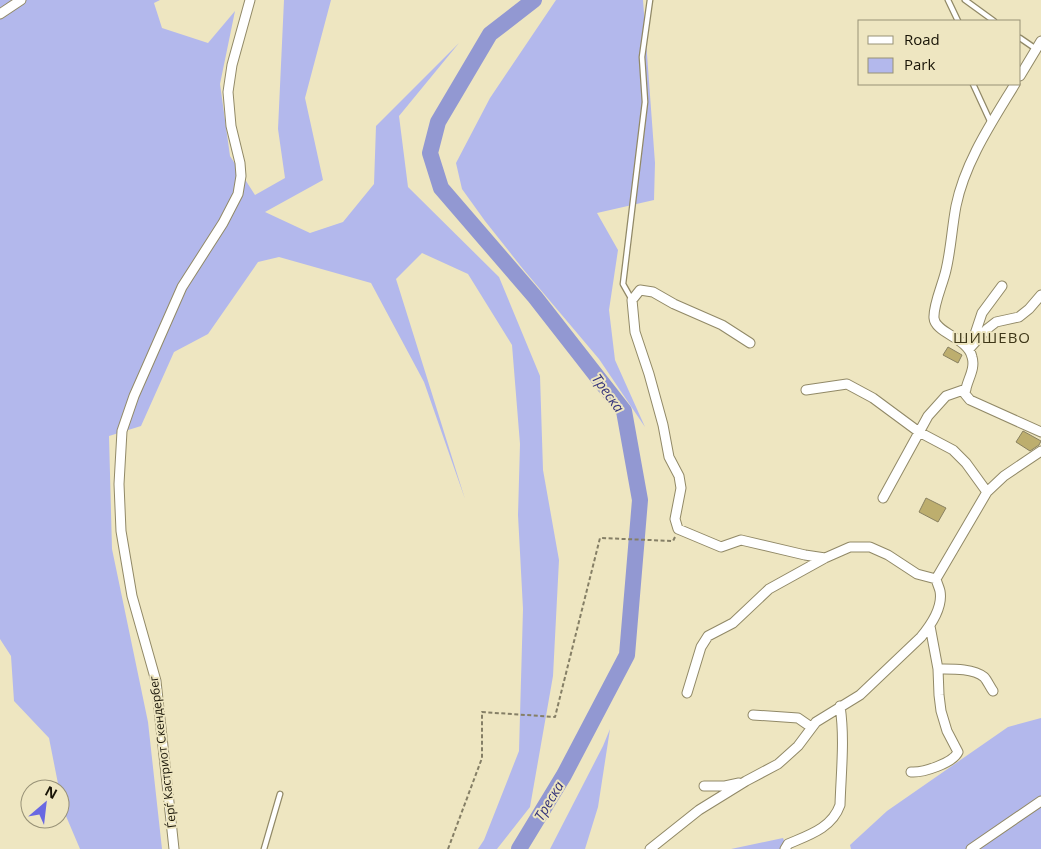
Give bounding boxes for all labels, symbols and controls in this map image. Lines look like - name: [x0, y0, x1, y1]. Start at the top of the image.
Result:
- legend: [858, 20, 1021, 85]
- text: Road: [904, 29, 940, 49]
- text: Park: [904, 54, 935, 74]
- district label: ШИШЕВО: [953, 327, 1031, 347]
- water label: Треска: [588, 370, 629, 416]
- street label: Ѓерѓ Кастриот Скендербег: [145, 675, 180, 829]
- water label: Треска: [529, 777, 568, 824]
- north arrow: [20, 779, 70, 829]
- text: N: [42, 781, 61, 803]

